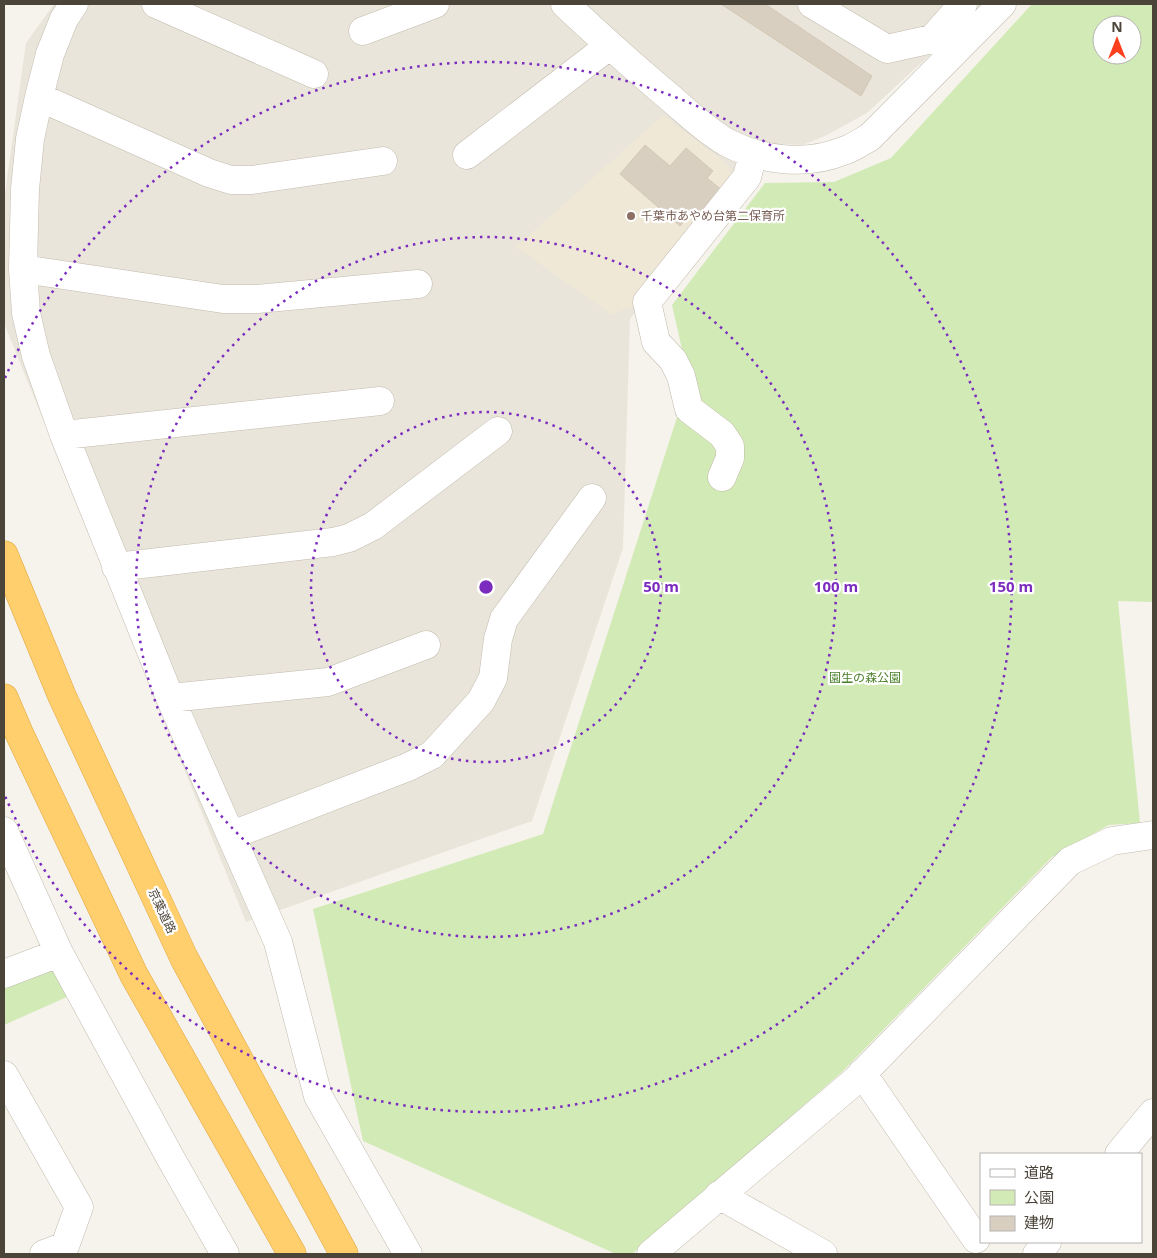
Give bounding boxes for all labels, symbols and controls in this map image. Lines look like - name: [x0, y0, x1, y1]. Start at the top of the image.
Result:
- north arrow: [1092, 15, 1142, 65]
- text: N: [1111, 17, 1123, 36]
- place label: 千葉市あやめ台第二保育所: [641, 207, 785, 224]
- marker: 千葉市あやめ台第二保育所: [625, 210, 637, 222]
- text: 50 m: [643, 576, 679, 596]
- text: 100 m: [814, 576, 858, 596]
- text: 150 m: [989, 576, 1033, 596]
- centre of rings: [477, 578, 495, 596]
- park label: 園生の森公園: [829, 669, 901, 686]
- street label: 京葉道路: [145, 885, 180, 936]
- legend: [980, 1153, 1142, 1243]
- text: 道路: [1024, 1162, 1054, 1182]
- text: 公園: [1024, 1187, 1054, 1207]
- text: 建物: [1024, 1212, 1054, 1232]

